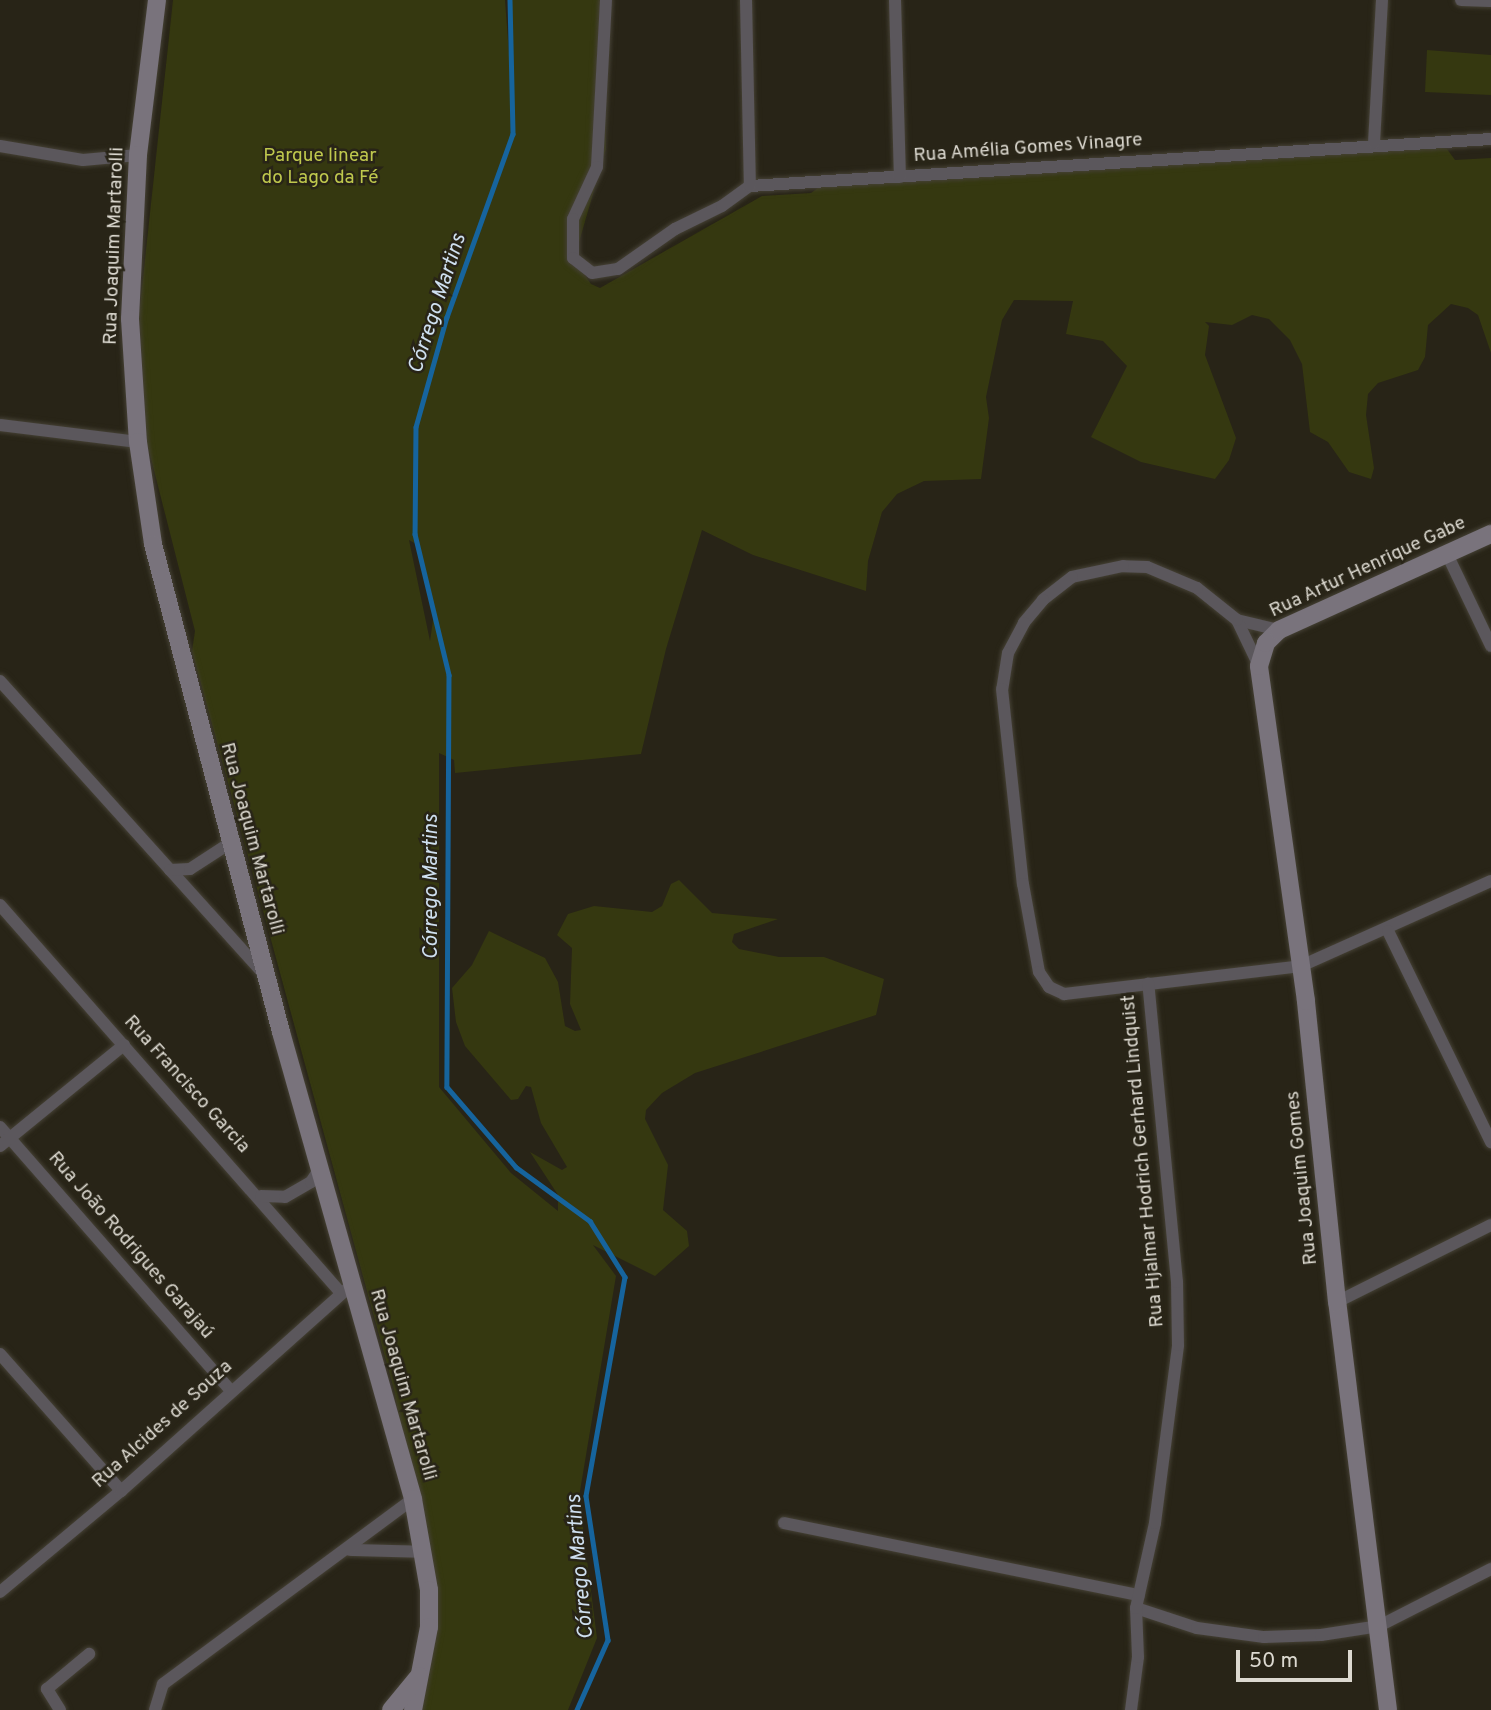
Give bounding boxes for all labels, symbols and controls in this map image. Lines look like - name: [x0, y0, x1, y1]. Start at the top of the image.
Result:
- street label: Rua Amélia Gomes Vinagre: [912, 130, 1144, 168]
- park label: Parque linear do Lago da Fé: [262, 146, 378, 190]
- street label: Rua Joaquim Martarolli: [100, 147, 130, 345]
- water label: Córrego Martins: [404, 231, 472, 377]
- street label: Rua Artur Henrique Gabe: [1266, 512, 1470, 624]
- street label: Rua Joaquim Martarolli: [214, 740, 288, 938]
- water label: Córrego Martins: [419, 814, 445, 960]
- street label: Rua Hjalmar Hodrich Gerhard Lindquist: [1118, 994, 1170, 1328]
- street label: Rua Francisco Garcia: [118, 1011, 254, 1159]
- street label: Rua Joaquim Gomes: [1283, 1090, 1323, 1266]
- street label: Rua João Rodrigues Garajaú: [42, 1148, 218, 1344]
- street label: Rua Joaquim Martarolli: [364, 1287, 440, 1483]
- street label: Rua Alcides de Souza: [88, 1356, 238, 1494]
- water label: Córrego Martins: [562, 1493, 600, 1641]
- scale bar: [1239, 1636, 1354, 1680]
- text: 50 m: [1249, 1648, 1298, 1675]

